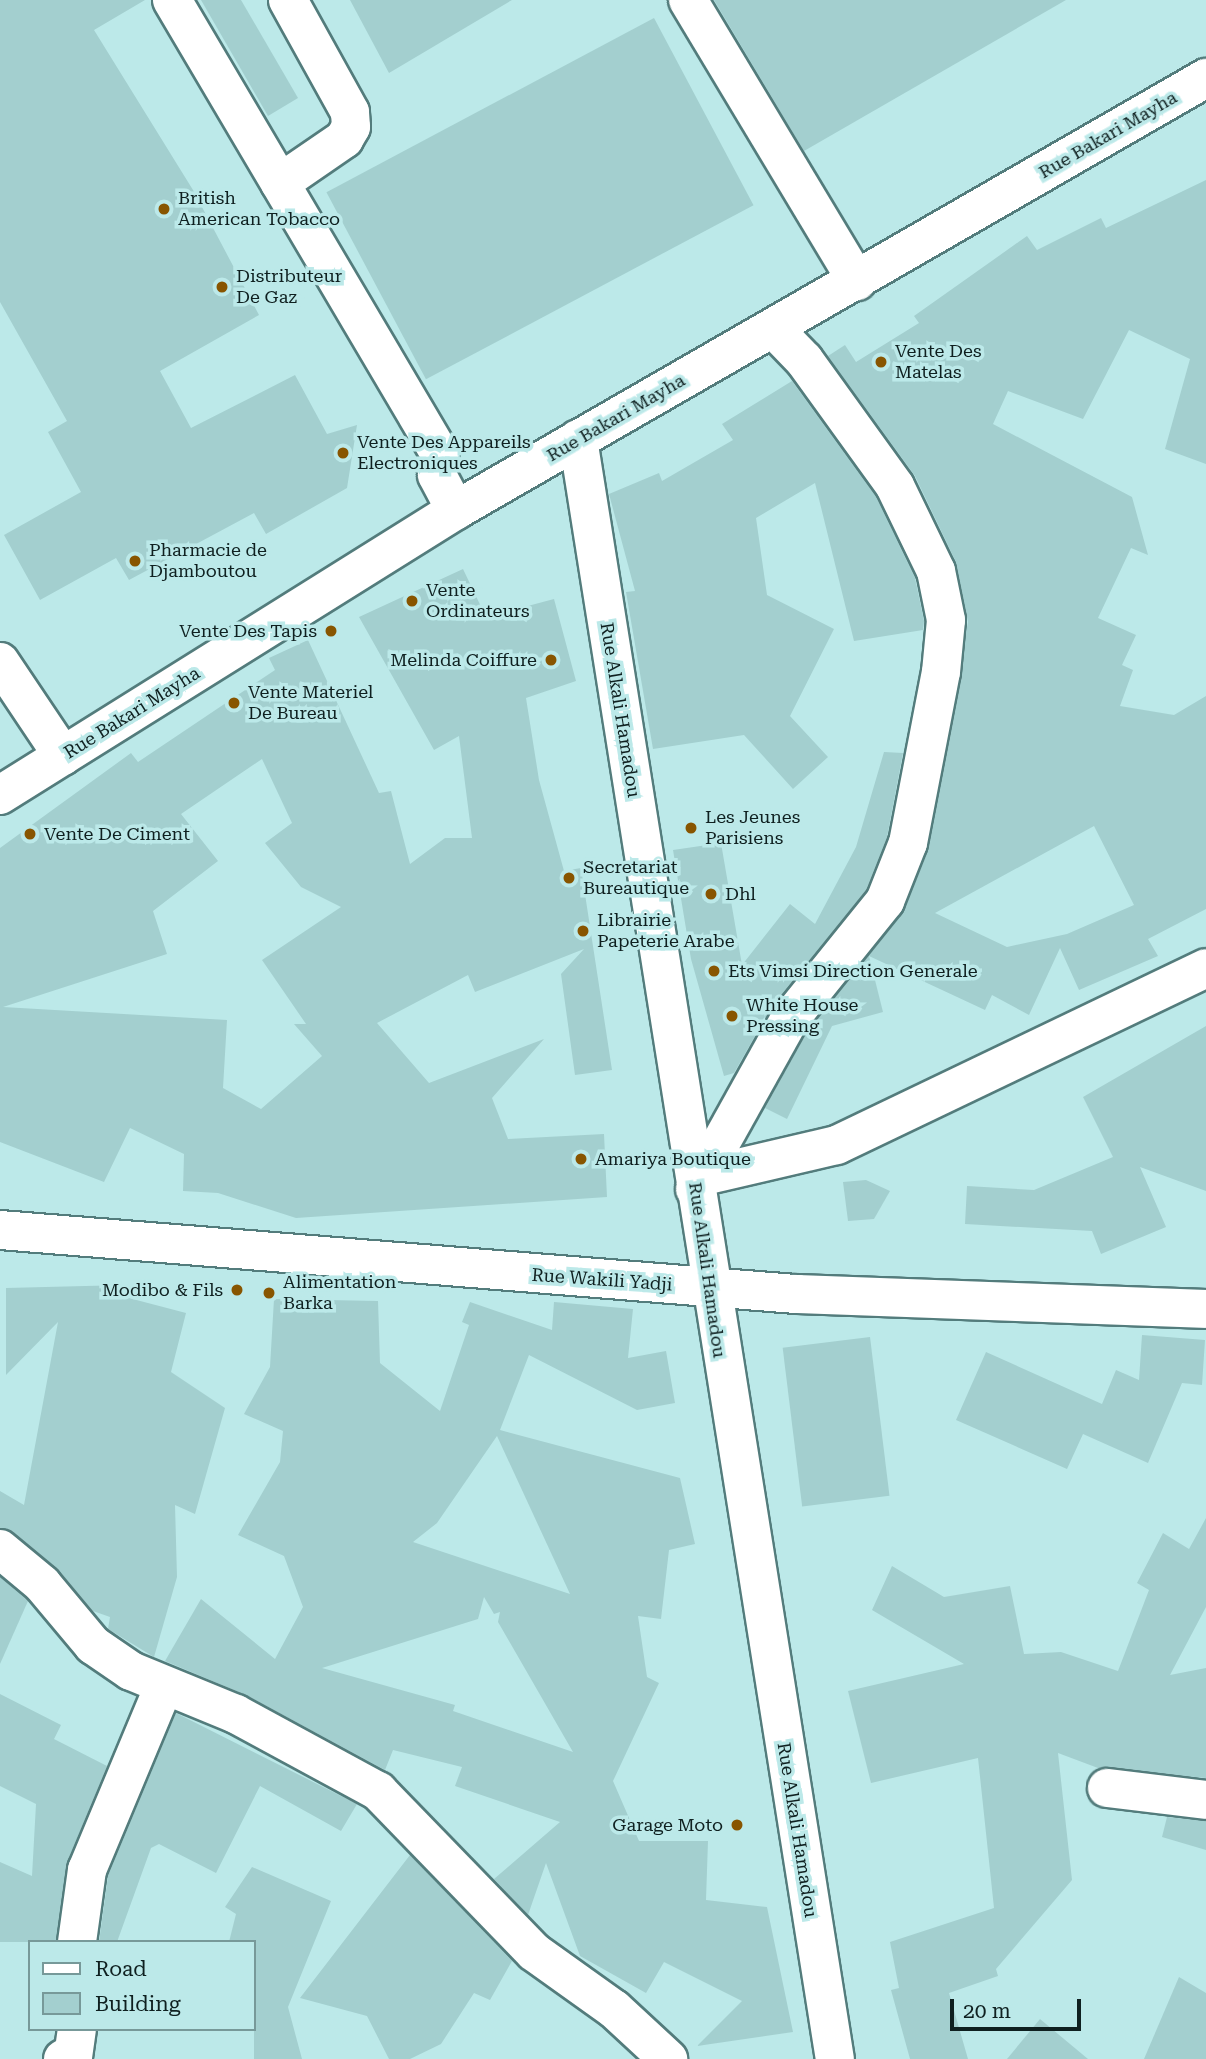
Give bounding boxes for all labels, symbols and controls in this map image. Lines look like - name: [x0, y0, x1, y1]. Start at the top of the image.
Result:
- street label: Rue Bakari Mayha: [1035, 87, 1181, 183]
- place label: British American Tobacco: [178, 188, 340, 230]
- marker: British American Tobacco: [156, 201, 172, 217]
- place label: Distributeur De Gaz: [236, 266, 342, 308]
- marker: Distributeur De Gaz: [214, 279, 230, 295]
- place label: Vente Des Matelas: [895, 341, 981, 384]
- marker: Vente Des Matelas: [873, 354, 889, 370]
- street label: Rue Bakari Mayha: [543, 370, 689, 466]
- place label: Vente Des Appareils Electroniques: [357, 432, 531, 474]
- marker: Vente Des Appareils Electroniques: [335, 445, 351, 461]
- place label: Pharmacie de Djamboutou: [149, 540, 267, 582]
- marker: Pharmacie de Djamboutou: [127, 553, 143, 569]
- place label: Vente Ordinateurs: [426, 580, 530, 622]
- marker: Vente Ordinateurs: [404, 593, 420, 609]
- place label: Vente Des Tapis: [179, 620, 317, 642]
- street label: Rue Alkali Hamadou: [595, 621, 645, 799]
- marker: Vente Des Tapis: [323, 623, 339, 639]
- place label: Melinda Coiffure: [390, 649, 537, 671]
- marker: Melinda Coiffure: [543, 652, 559, 668]
- street label: Rue Bakari Mayha: [60, 662, 204, 764]
- place label: Vente Materiel De Bureau: [248, 682, 373, 724]
- marker: Vente Materiel De Bureau: [226, 695, 242, 711]
- place label: Les Jeunes Parisiens: [705, 807, 800, 850]
- marker: Les Jeunes Parisiens: [683, 820, 699, 836]
- place label: Vente De Ciment: [44, 823, 190, 845]
- marker: Vente De Ciment: [22, 826, 38, 842]
- place label: Secretariat Bureautique: [583, 857, 689, 900]
- marker: Secretariat Bureautique: [561, 870, 577, 886]
- place label: Dhl: [725, 883, 756, 905]
- marker: Dhl: [703, 886, 719, 902]
- place label: Librairie Papeterie Arabe: [597, 910, 735, 953]
- marker: Librairie Papeterie Arabe: [575, 923, 591, 939]
- place label: Ets Vimsi Direction Generale: [728, 960, 978, 982]
- marker: Ets Vimsi Direction Generale: [706, 963, 722, 979]
- place label: White House Pressing: [746, 995, 858, 1038]
- marker: White House Pressing: [724, 1008, 740, 1024]
- place label: Amariya Boutique: [595, 1148, 751, 1170]
- marker: Amariya Boutique: [573, 1151, 589, 1167]
- street label: Rue Alkali Hamadou: [684, 1181, 730, 1359]
- street label: Rue Wakili Yadji: [531, 1264, 673, 1296]
- place label: Alimentation Barka: [283, 1272, 396, 1314]
- place label: Modibo & Fils: [102, 1279, 223, 1301]
- marker: Modibo & Fils: [229, 1282, 245, 1298]
- marker: Alimentation Barka: [261, 1285, 277, 1301]
- street label: Rue Alkali Hamadou: [772, 1741, 822, 1919]
- place label: Garage Moto: [612, 1814, 723, 1836]
- marker: Garage Moto: [729, 1817, 745, 1833]
- legend: [28, 1940, 256, 2031]
- text: Road: [95, 1957, 147, 1981]
- scale bar: [954, 1986, 1085, 2030]
- text: Building: [95, 1992, 181, 2016]
- text: 20 m: [963, 1999, 1011, 2023]

